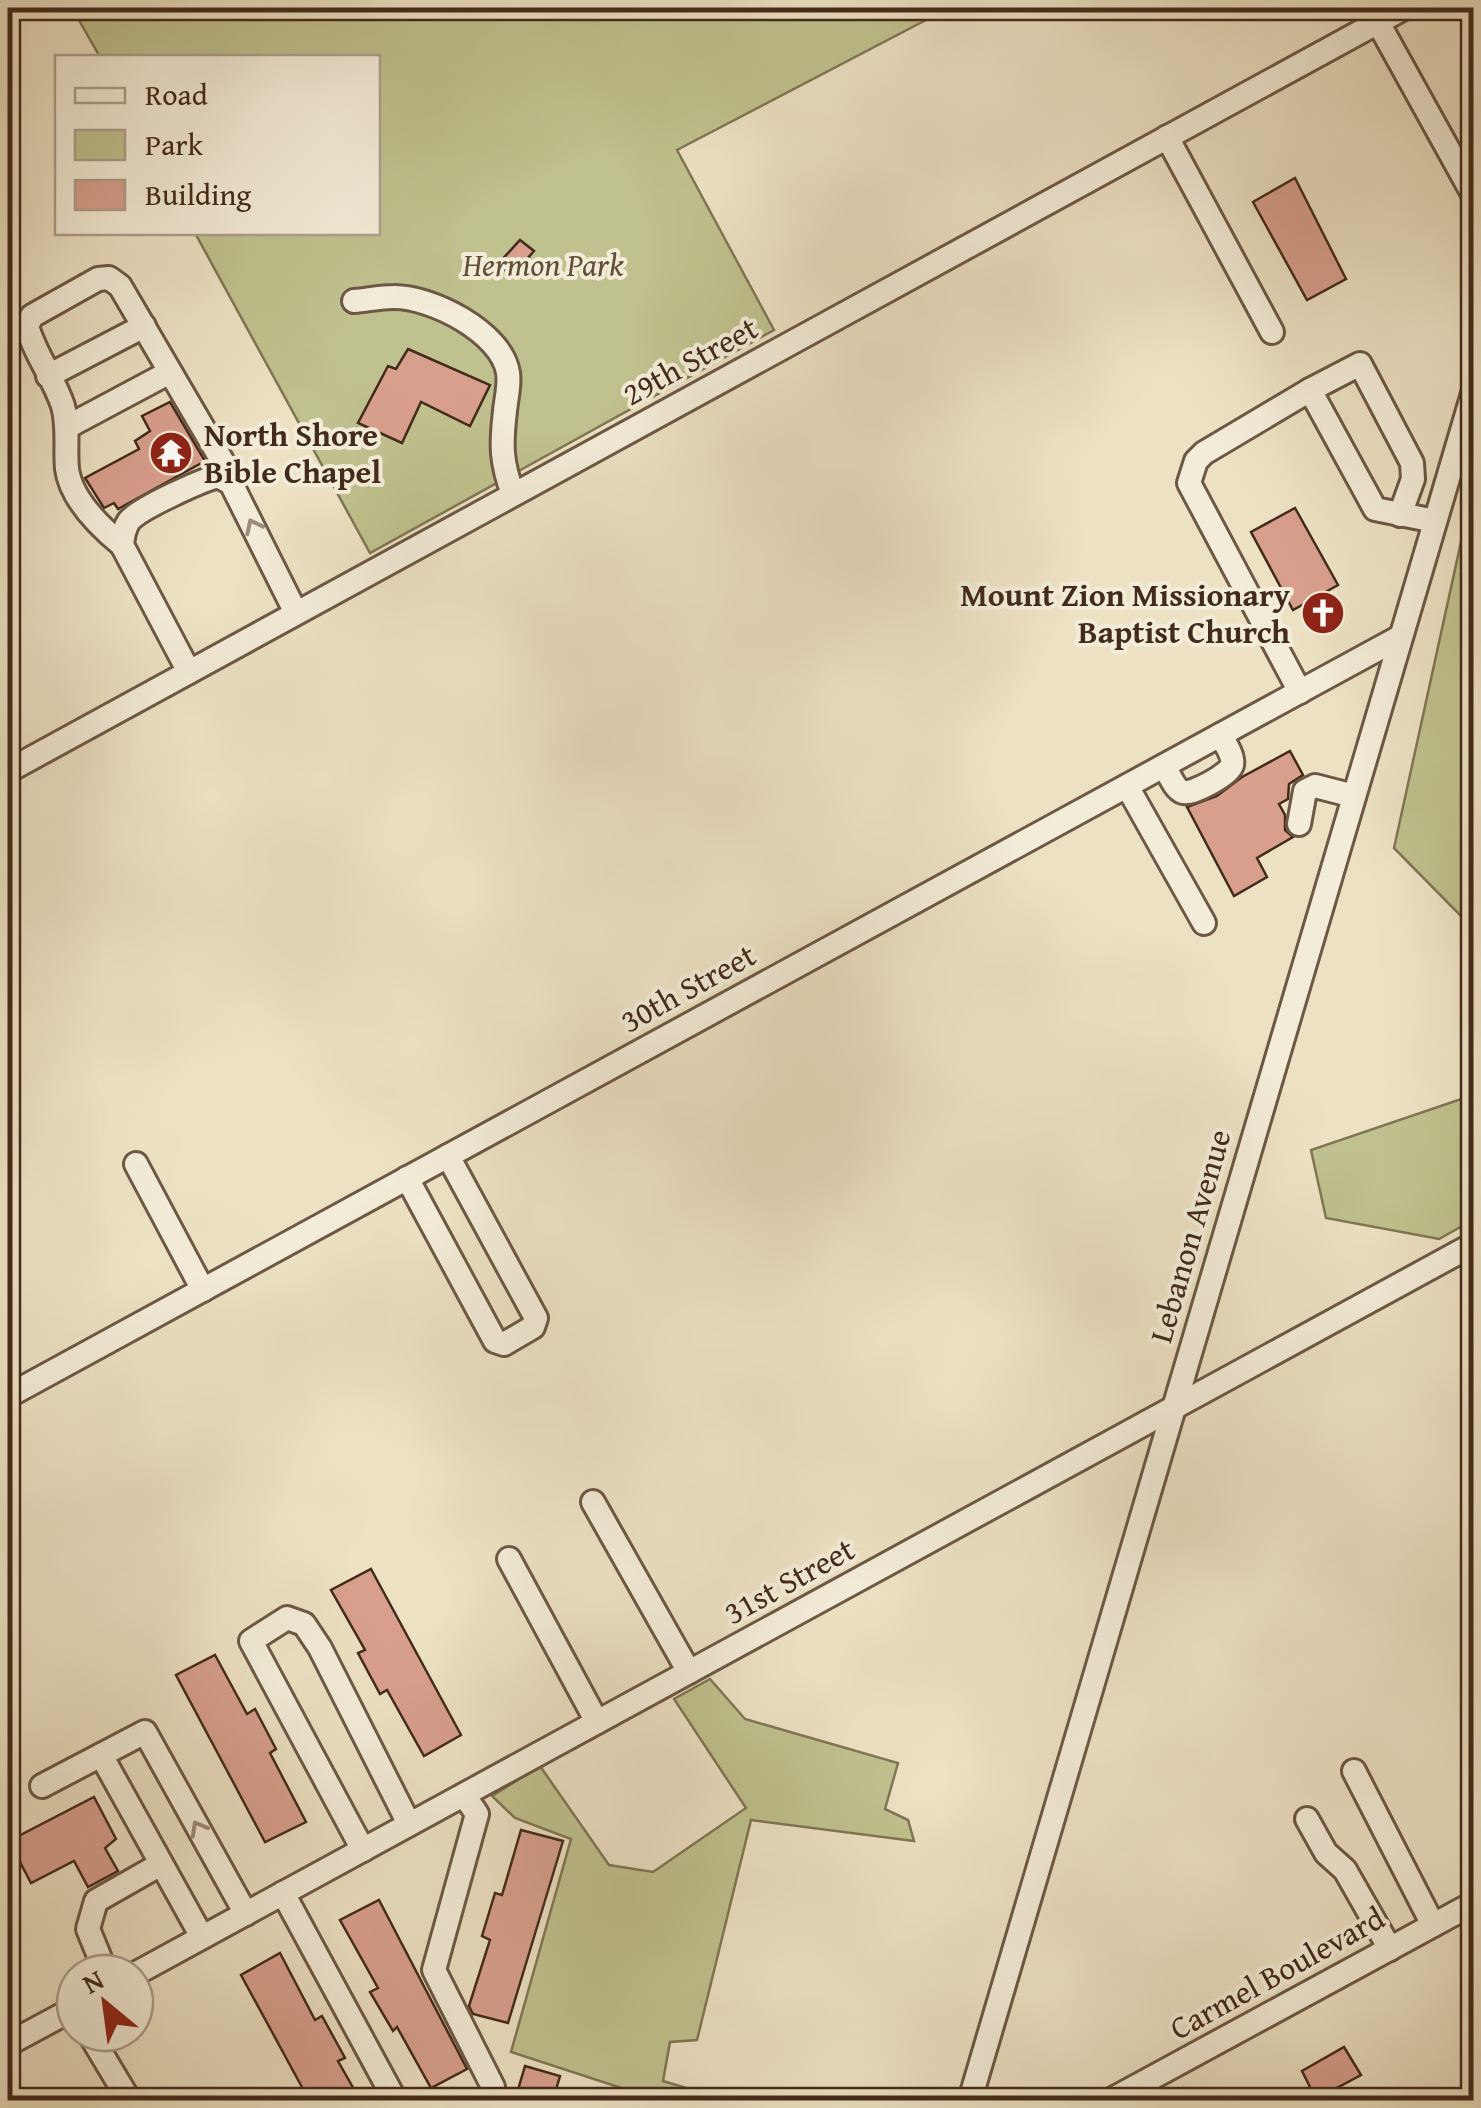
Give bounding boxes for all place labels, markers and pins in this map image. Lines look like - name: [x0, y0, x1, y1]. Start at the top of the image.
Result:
- place label: North Shore Bible Chapel: [204, 411, 381, 495]
- temple icon: North Shore Bible Chapel: [148, 430, 194, 476]
- place label: Mount Zion Missionary Baptist Church: [960, 571, 1291, 655]
- church icon: Mount Zion Missionary Baptist Church: [1300, 590, 1346, 636]

